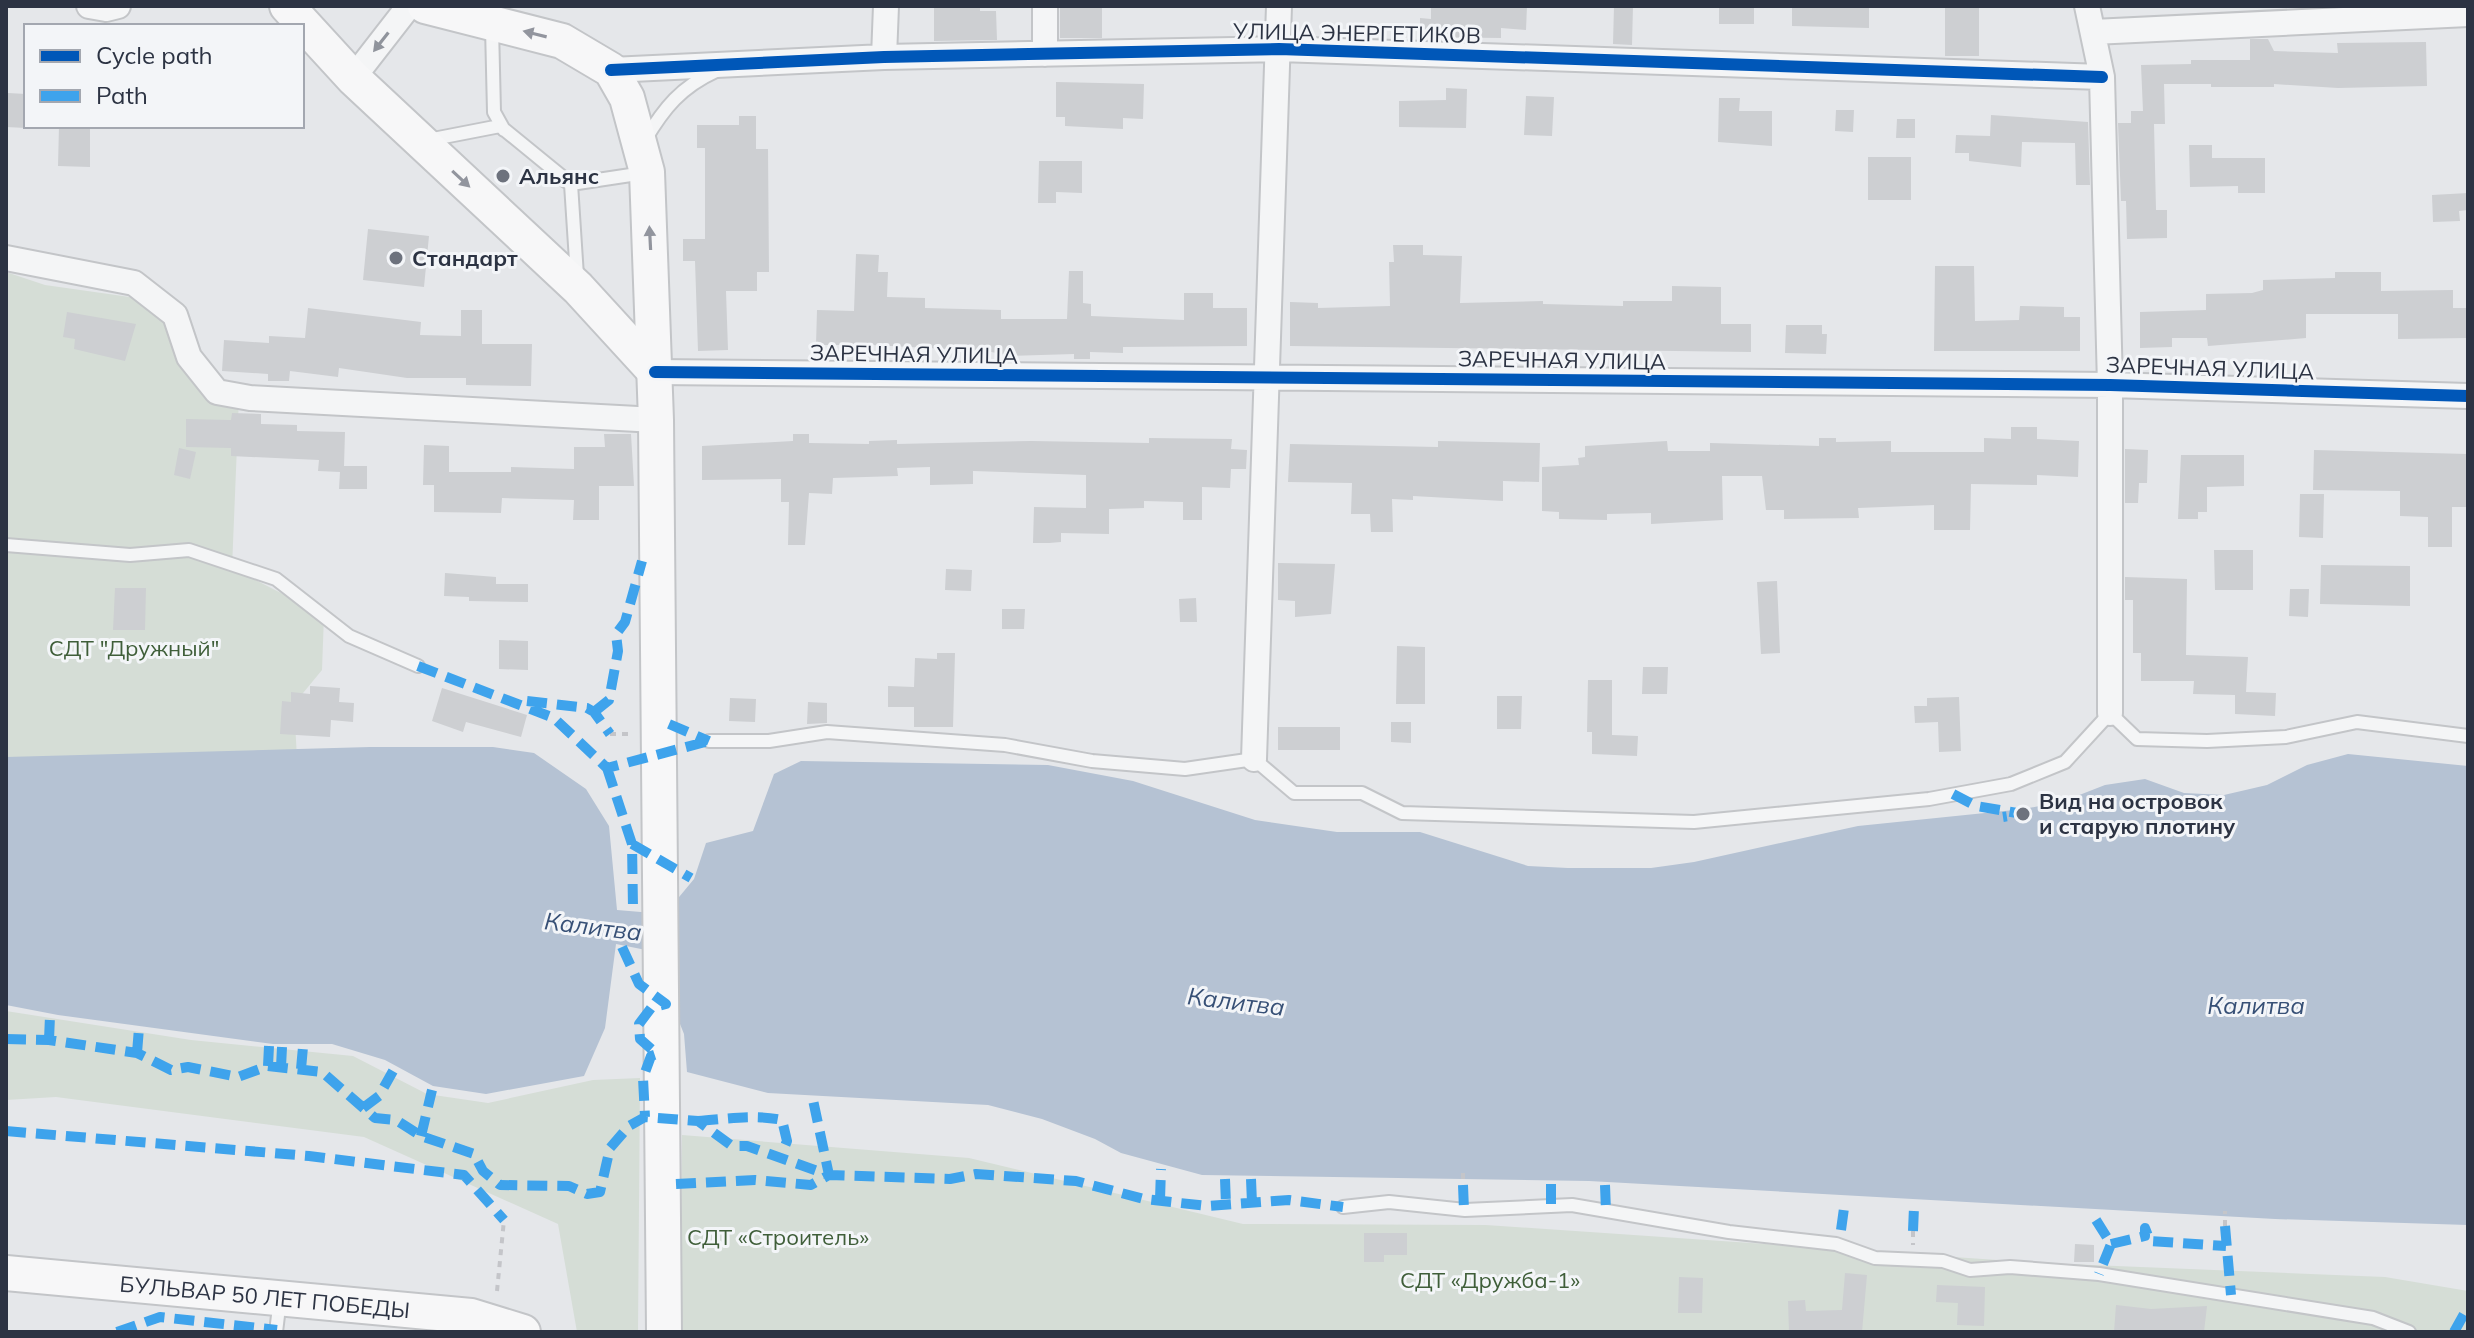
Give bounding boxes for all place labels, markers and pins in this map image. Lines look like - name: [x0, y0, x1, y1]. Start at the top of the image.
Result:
- place label: Альянс: [519, 162, 599, 190]
- marker: Альянс: [494, 167, 512, 185]
- place label: Стандарт: [412, 244, 518, 272]
- marker: Стандарт: [387, 249, 405, 267]
- place label: Вид на островок и старую плотину: [2039, 787, 2236, 840]
- marker: Вид на островок и старую плотину: [2014, 805, 2032, 823]

